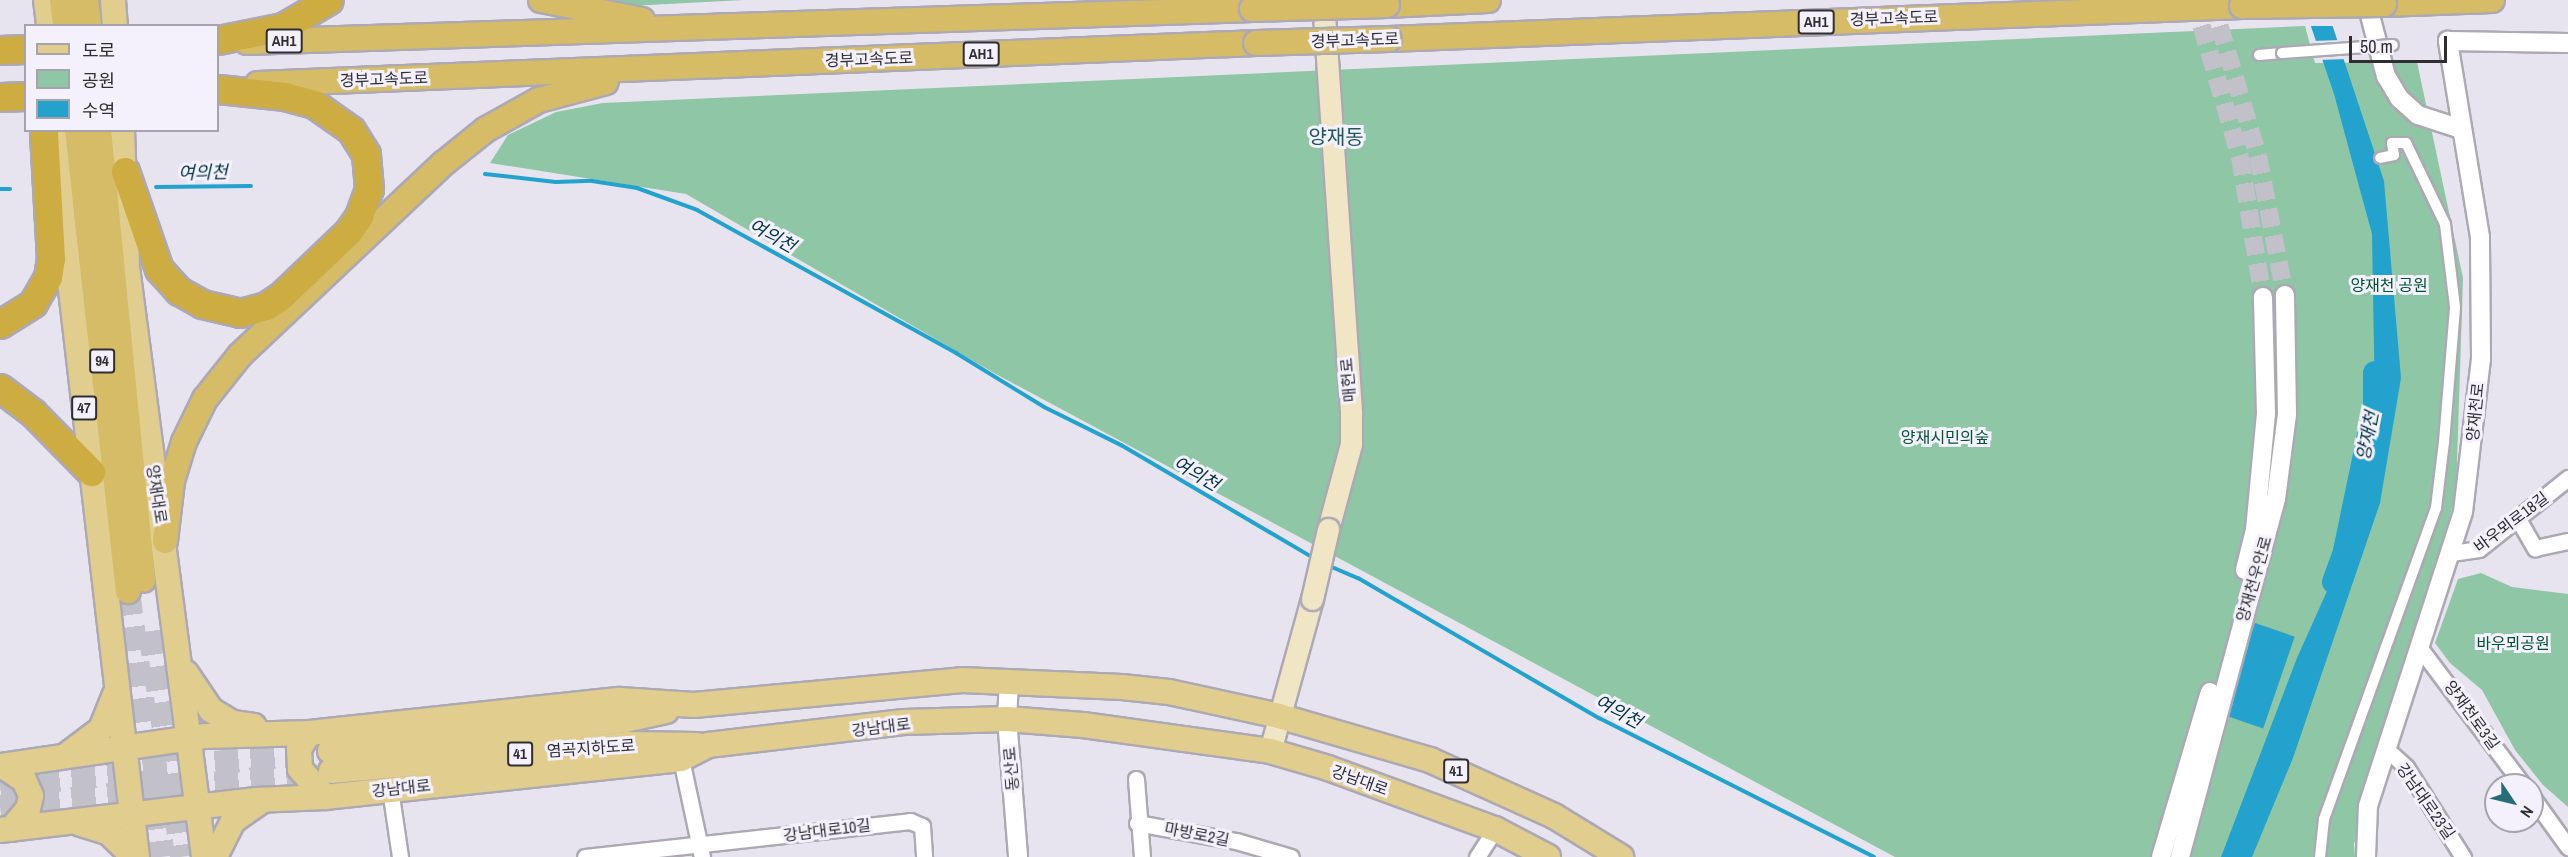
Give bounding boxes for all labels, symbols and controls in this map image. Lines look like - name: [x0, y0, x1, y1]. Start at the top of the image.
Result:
- street label: 경부고속도로: [1850, 7, 1938, 29]
- road number: AH1: [1796, 10, 1836, 34]
- legend: [24, 24, 219, 132]
- scale bar: [2352, 24, 2450, 62]
- road number: AH1: [264, 29, 304, 53]
- street label: 경부고속도로: [1311, 29, 1399, 51]
- text: 50 m: [2360, 34, 2393, 59]
- text: 도로: [82, 38, 115, 63]
- road number: AH1: [962, 42, 1000, 66]
- street label: 경부고속도로: [825, 48, 913, 70]
- text: 공원: [82, 68, 115, 93]
- street label: 경부고속도로: [340, 68, 428, 90]
- text: 수역: [82, 98, 115, 123]
- district label: 양재동: [1308, 124, 1364, 148]
- water label: 여의천: [178, 162, 228, 184]
- water label: 여의천: [745, 215, 799, 257]
- park label: 양재천 공원: [2350, 275, 2428, 295]
- road number: 94: [88, 349, 116, 373]
- street label: 매헌로: [1337, 357, 1359, 403]
- street label: 양재천로: [2462, 382, 2488, 442]
- road number: 47: [70, 396, 98, 420]
- water label: 양재천: [2353, 410, 2383, 462]
- park label: 양재시민의숲: [1901, 427, 1989, 447]
- water label: 여의천: [1169, 452, 1223, 496]
- street label: 양재대로: [143, 463, 171, 525]
- street label: 바우뫼로18길: [2470, 488, 2552, 556]
- street label: 양재천우안로: [2233, 534, 2275, 624]
- park label: 바우뫼공원: [2476, 633, 2550, 653]
- street label: 양재천로3길: [2440, 677, 2504, 753]
- water label: 여의천: [1591, 691, 1645, 733]
- street label: 강남대로: [851, 714, 911, 740]
- street label: 염곡지하도로: [546, 735, 636, 761]
- road number: 41: [506, 742, 534, 766]
- street label: 동산로: [1000, 746, 1022, 792]
- road number: 41: [1442, 759, 1470, 783]
- street label: 강남대로23길: [2393, 759, 2459, 843]
- street label: 강남대로: [1329, 761, 1391, 799]
- north arrow: [2484, 773, 2544, 833]
- street label: 강남대로: [371, 775, 431, 801]
- text: N: [2515, 802, 2539, 822]
- street label: 강남대로10길: [782, 815, 872, 845]
- street label: 마방로2길: [1163, 818, 1231, 850]

